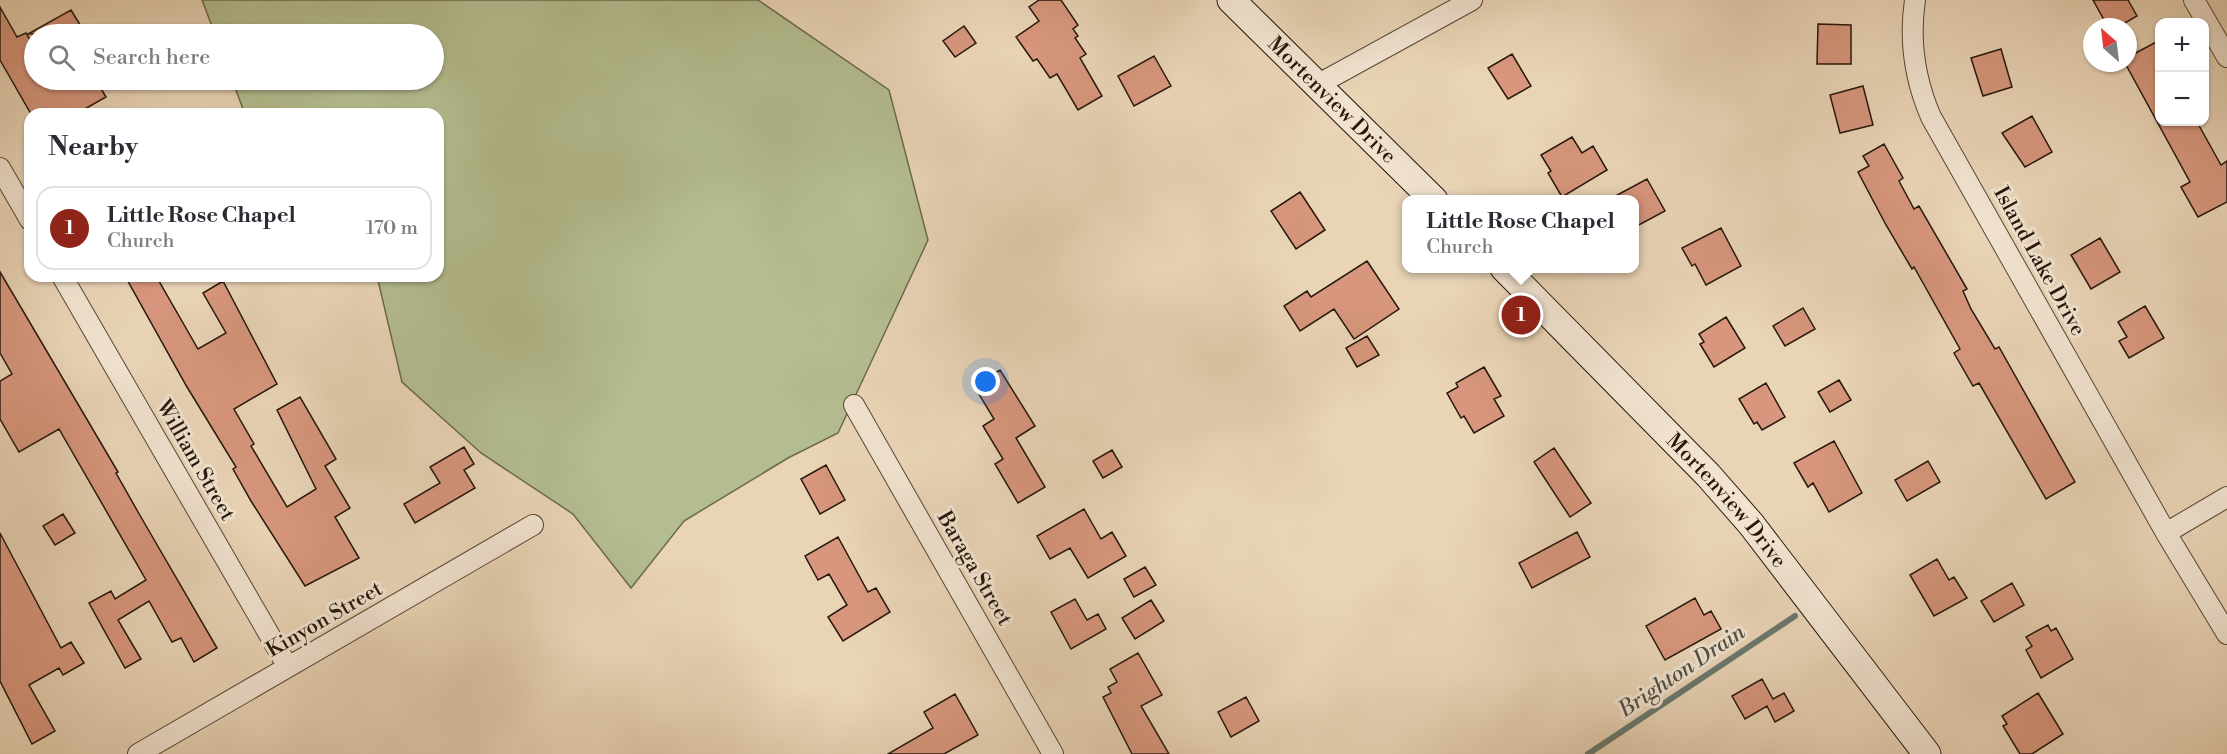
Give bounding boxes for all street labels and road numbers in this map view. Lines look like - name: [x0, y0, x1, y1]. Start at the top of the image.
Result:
- street label: Mortenview Drive: [1262, 31, 1401, 169]
- street label: Island Lake Drive: [1987, 182, 2091, 341]
- street label: William Street: [150, 395, 240, 526]
- street label: Mortenview Drive: [1660, 428, 1792, 573]
- street label: Baraga Street: [930, 506, 1018, 631]
- street label: Kinyon Street: [262, 576, 388, 664]

